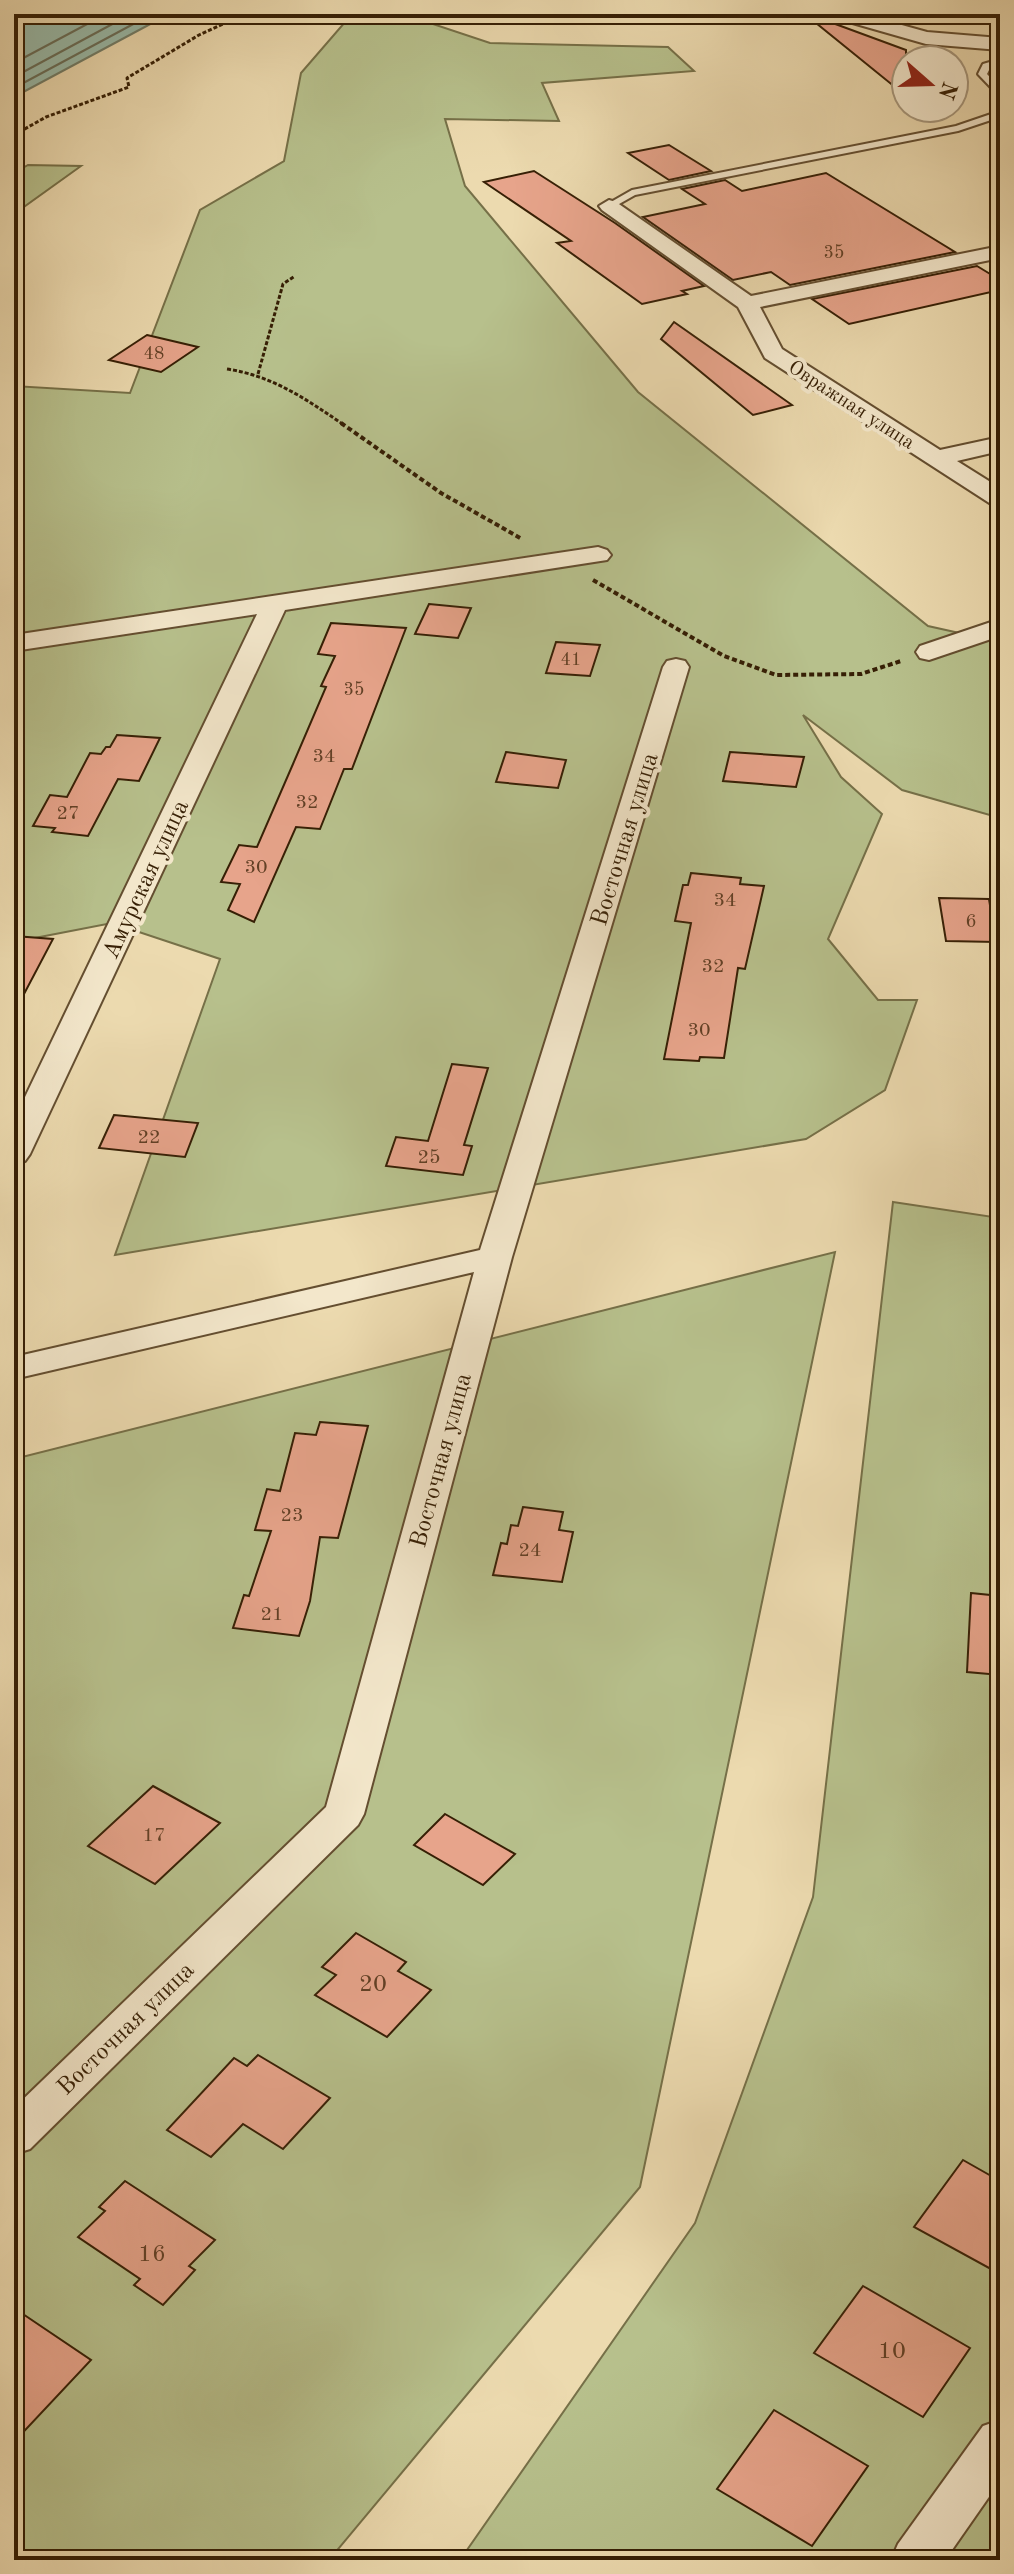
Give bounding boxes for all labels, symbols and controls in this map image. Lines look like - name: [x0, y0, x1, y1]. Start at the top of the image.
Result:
- north arrow: [890, 44, 970, 124]
- text: N: [934, 78, 960, 102]
- house number: 35: [824, 244, 844, 262]
- house number: 48: [144, 345, 164, 363]
- street label: Овражная улица: [784, 357, 918, 454]
- house number: 41: [561, 651, 581, 669]
- house number: 35: [344, 681, 364, 699]
- house number: 34: [312, 747, 336, 767]
- street label: Восточная улица: [588, 750, 664, 929]
- house number: 32: [295, 793, 319, 813]
- street label: Амурская улица: [100, 797, 194, 963]
- house number: 27: [56, 804, 80, 824]
- house number: 30: [244, 858, 268, 878]
- house number: 34: [713, 891, 737, 911]
- house number: 6: [965, 912, 977, 932]
- house number: 32: [701, 957, 725, 977]
- house number: 30: [687, 1021, 711, 1041]
- house number: 22: [137, 1128, 161, 1148]
- house number: 25: [417, 1148, 441, 1168]
- street label: Восточная улица: [407, 1370, 477, 1550]
- house number: 23: [280, 1506, 304, 1526]
- house number: 24: [518, 1541, 542, 1561]
- house number: 21: [260, 1605, 284, 1625]
- house number: 17: [142, 1826, 166, 1846]
- street label: Восточная улица: [53, 1958, 199, 2101]
- house number: 20: [359, 1973, 387, 1997]
- house number: 16: [138, 2243, 166, 2267]
- house number: 10: [878, 2340, 906, 2364]

